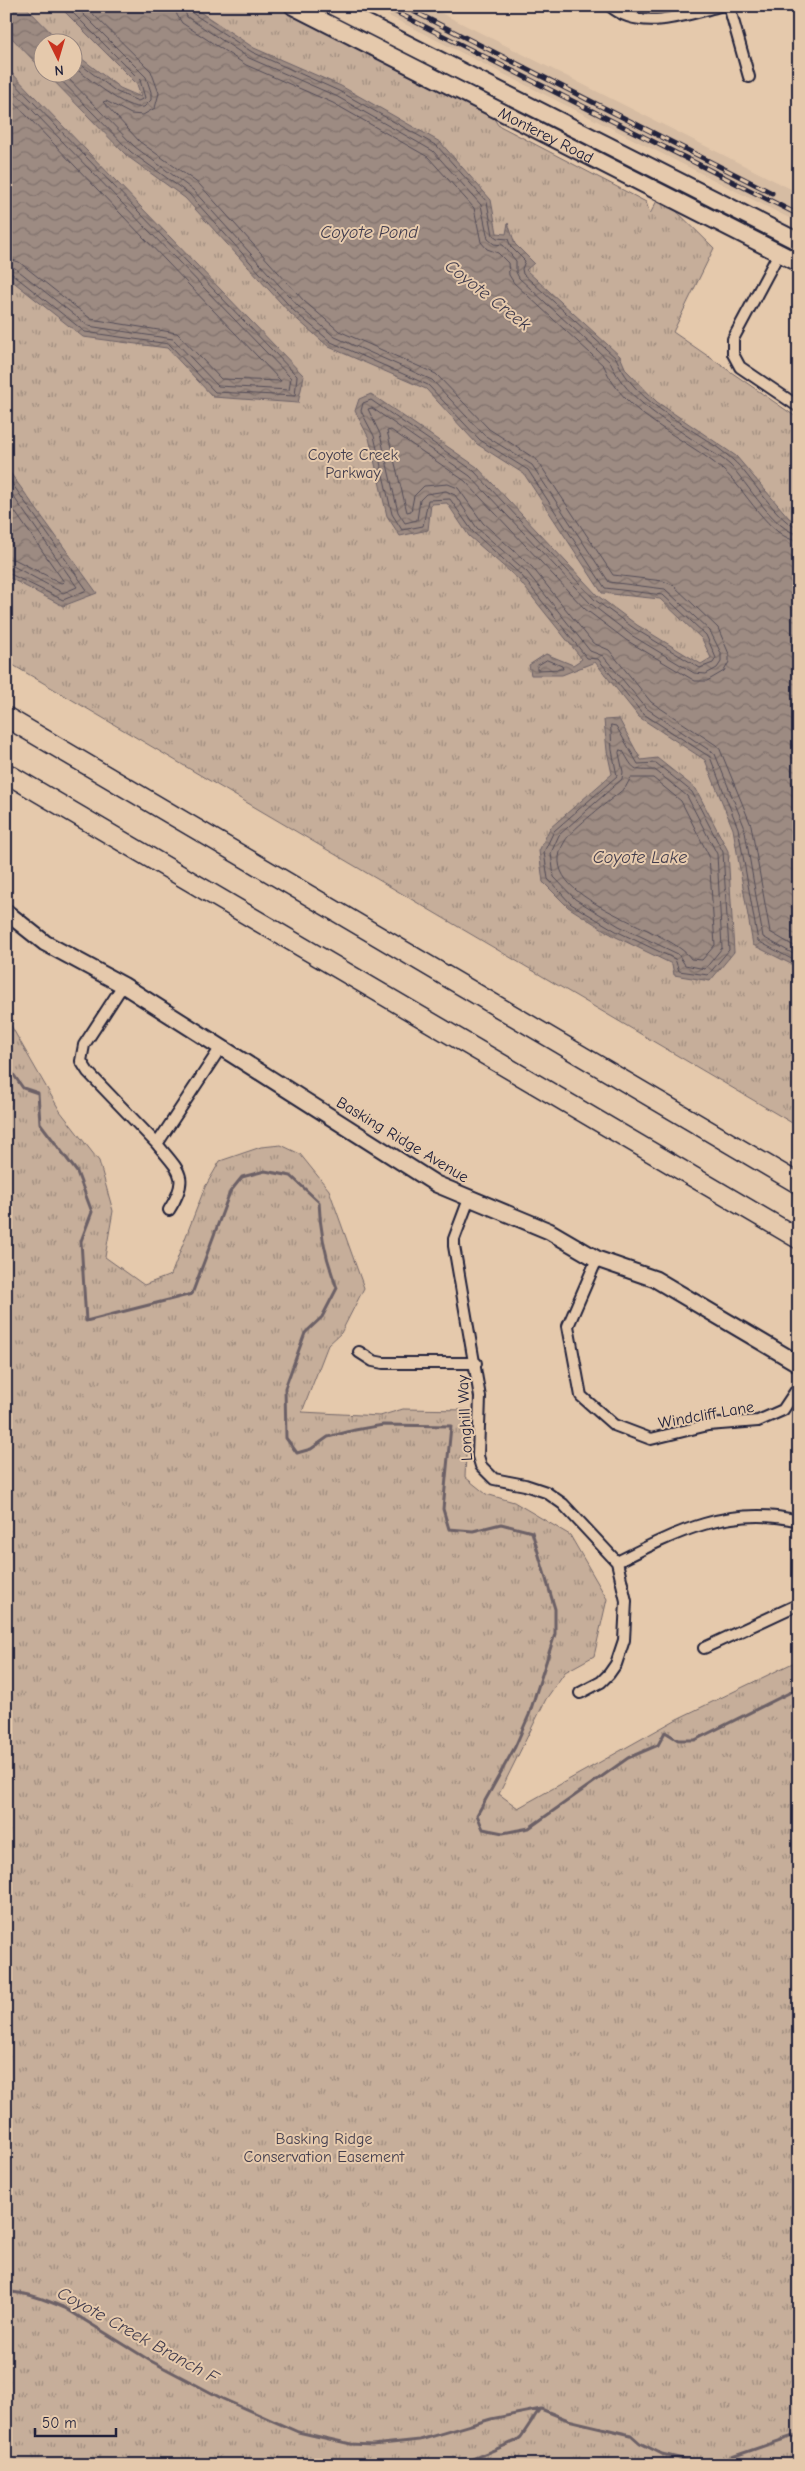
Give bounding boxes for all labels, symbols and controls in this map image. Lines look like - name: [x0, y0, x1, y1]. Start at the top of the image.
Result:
- north arrow: [32, 32, 82, 82]
- text: N: [54, 62, 64, 79]
- street label: Monterey Road: [495, 104, 596, 167]
- water label: Coyote Pond: [320, 222, 418, 243]
- water label: Coyote Creek: [441, 255, 535, 336]
- park label: Coyote Creek Parkway: [308, 446, 399, 482]
- water label: Coyote Lake: [593, 847, 687, 868]
- street label: Basking Ridge Avenue: [333, 1093, 472, 1186]
- street label: Longhill Way: [454, 1374, 476, 1462]
- street label: Windcliff Lane: [657, 1398, 755, 1432]
- park label: Basking Ridge Conservation Easement: [244, 2130, 405, 2166]
- water label: Coyote Creek Branch F: [54, 2282, 223, 2389]
- scale bar: [35, 2406, 116, 2438]
- text: 50 m: [42, 2414, 77, 2432]

